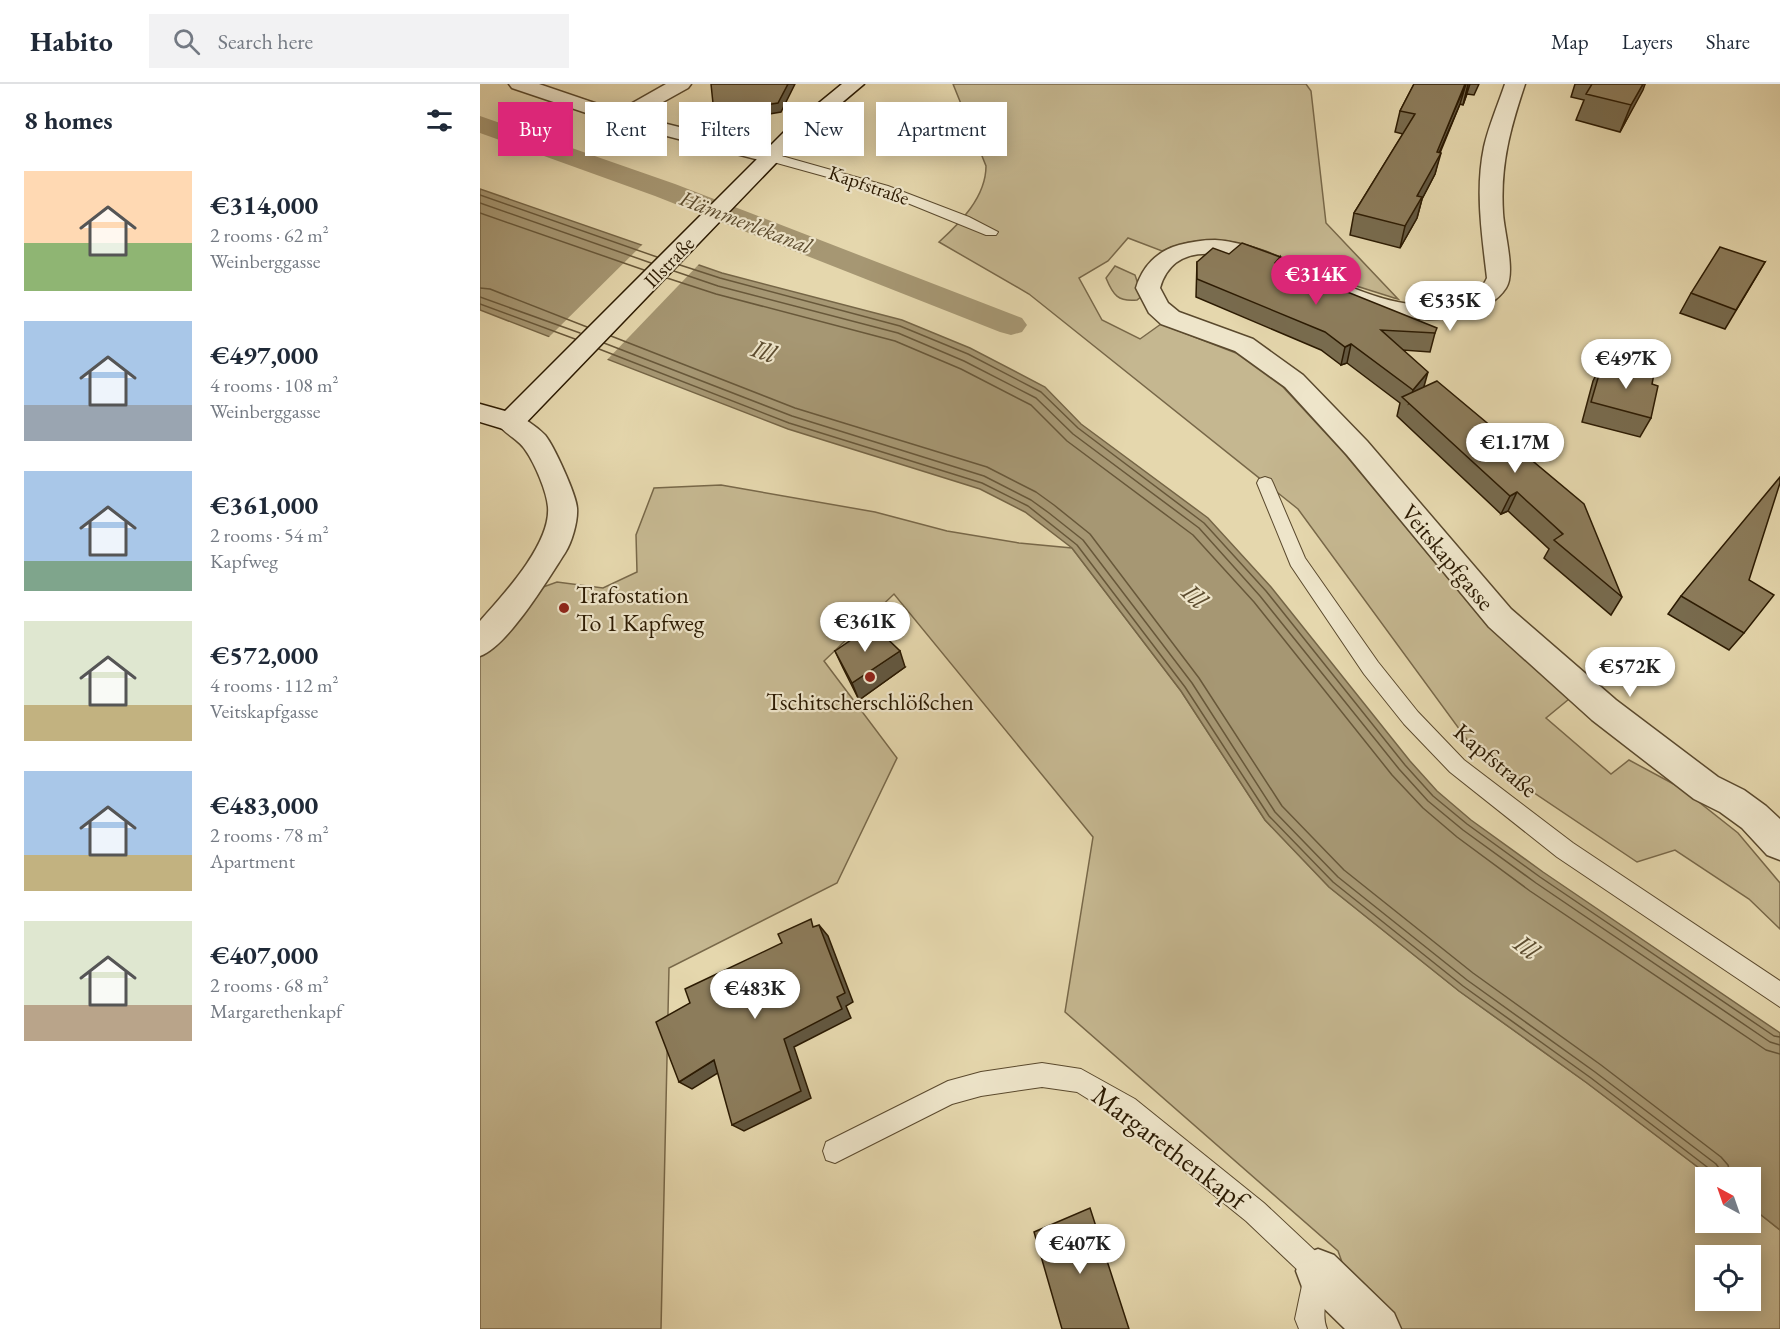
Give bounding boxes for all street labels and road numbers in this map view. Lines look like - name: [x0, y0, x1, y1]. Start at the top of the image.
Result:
- street label: Kapfstraße: [825, 159, 913, 211]
- street label: Illstraße: [638, 231, 700, 293]
- street label: Veitskapfgasse: [1394, 497, 1502, 617]
- street label: Kapfstraße: [1448, 716, 1544, 804]
- street label: Margarethenkapf: [1085, 1077, 1257, 1219]

